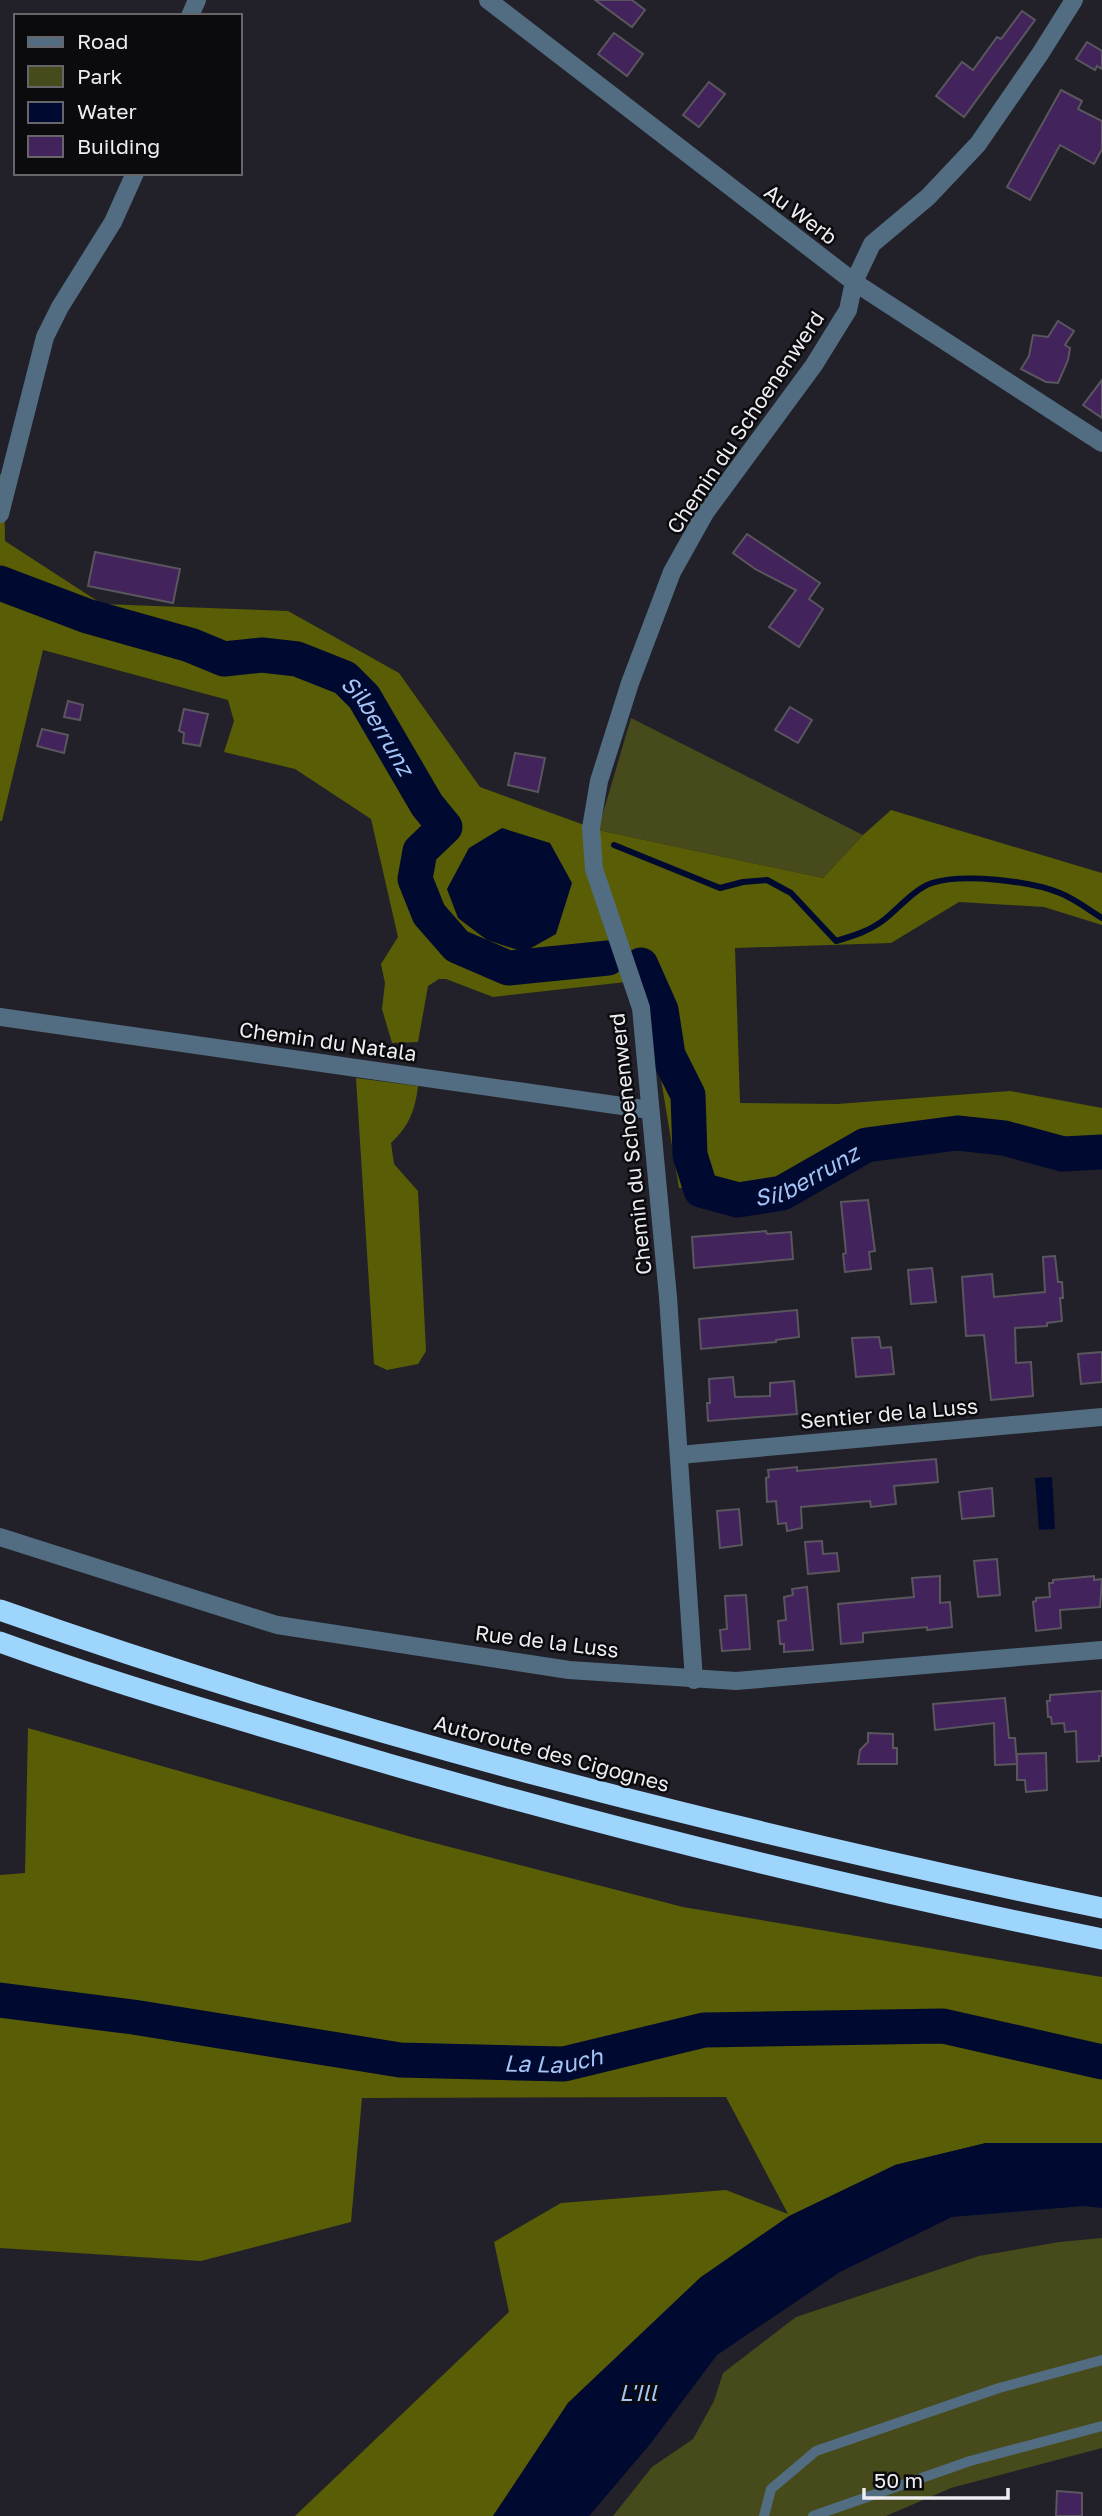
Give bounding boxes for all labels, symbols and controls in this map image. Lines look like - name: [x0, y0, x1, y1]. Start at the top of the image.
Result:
- legend: [14, 14, 242, 175]
- text: Road: [77, 28, 128, 54]
- text: Park: [77, 63, 123, 89]
- text: Water: [77, 98, 137, 124]
- text: Building: [77, 133, 160, 159]
- street label: Au Werb: [760, 178, 842, 250]
- street label: Chemin du Schoenenwerd: [661, 306, 829, 538]
- water label: Silberrunz: [336, 669, 422, 782]
- street label: Chemin du Schoenenwerd: [603, 1012, 657, 1276]
- street label: Chemin du Natala: [238, 1016, 418, 1066]
- water label: Silberrunz: [752, 1137, 865, 1211]
- street label: Sentier de la Luss: [799, 1392, 979, 1434]
- street label: Rue de la Luss: [474, 1619, 620, 1663]
- street label: Autoroute des Cigognes: [432, 1709, 672, 1797]
- water label: La Lauch: [504, 2041, 606, 2078]
- water label: L'Ill: [619, 2378, 659, 2406]
- scale bar: [864, 2456, 1007, 2500]
- text: 50 m: [874, 2467, 923, 2493]

